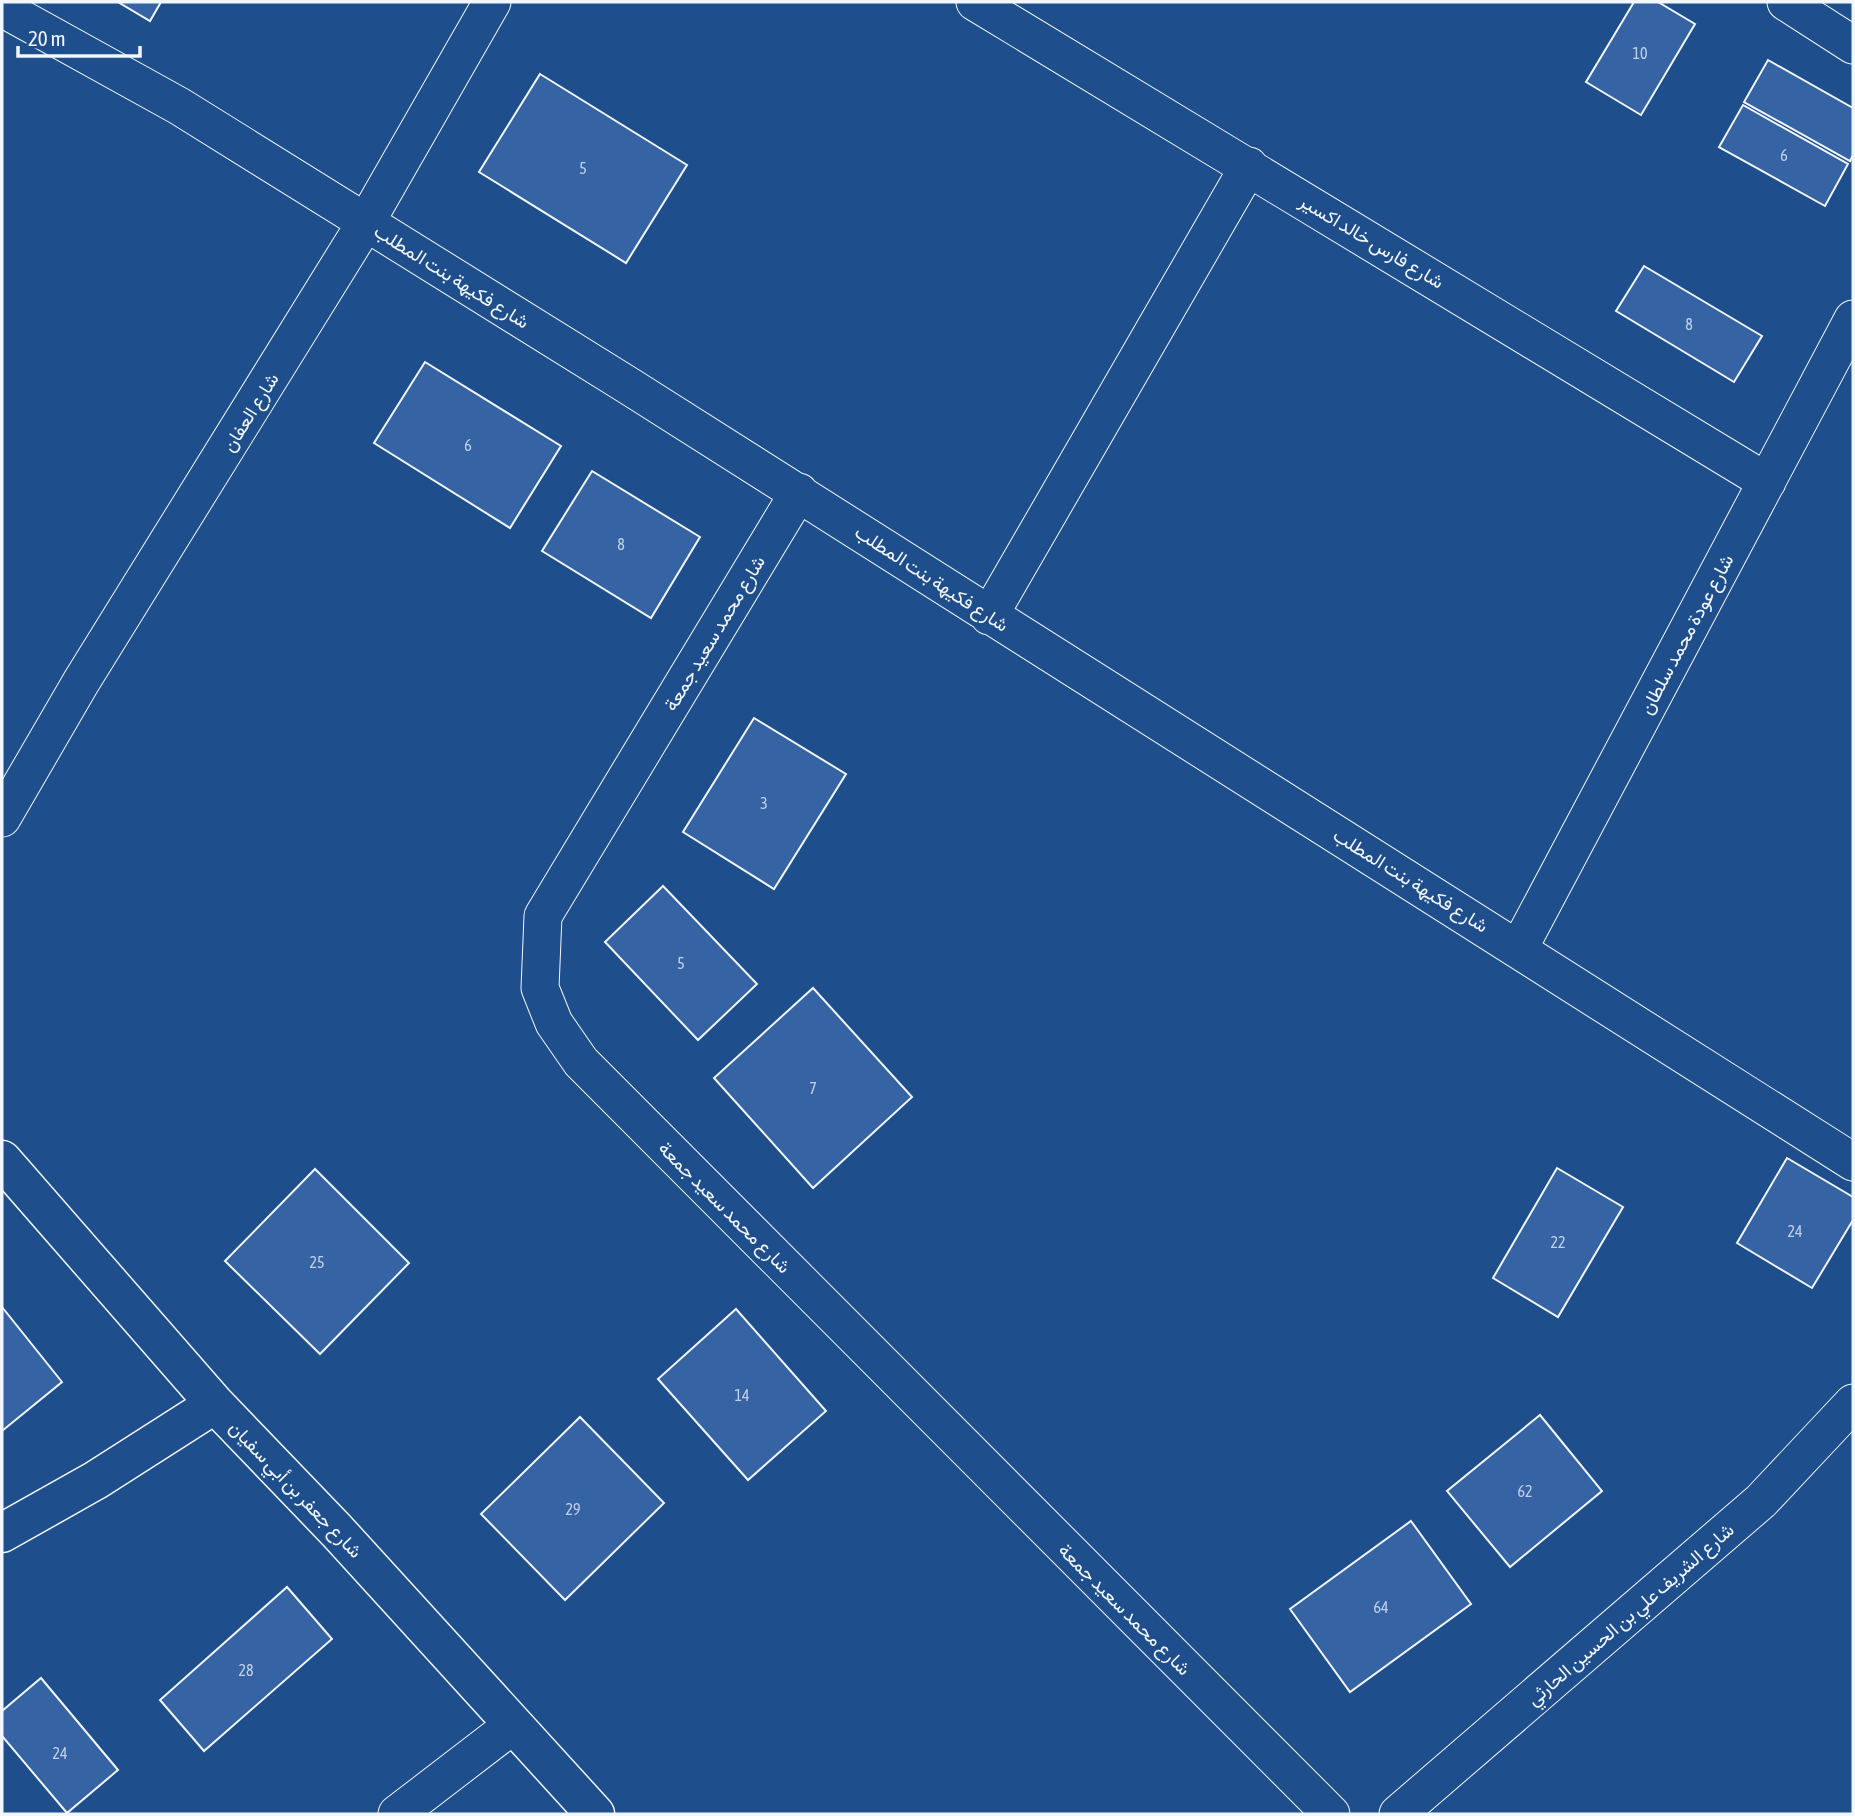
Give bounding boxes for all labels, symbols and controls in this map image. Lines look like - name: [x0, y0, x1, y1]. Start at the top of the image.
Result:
- scale bar: [18, 14, 140, 58]
- text: 20 m: [28, 26, 66, 50]
- house number: 10: [1632, 44, 1648, 62]
- house number: 6: [1780, 146, 1788, 164]
- house number: 5: [579, 159, 587, 177]
- street label: شارع فارس خالد اكسير: [1294, 189, 1448, 294]
- street label: شارع فكيهة بنت المطلب: [369, 219, 534, 334]
- house number: 8: [1685, 315, 1693, 333]
- street label: شارع العفان: [217, 368, 285, 457]
- house number: 6: [464, 436, 472, 454]
- street label: شارع فكيهة بنت المطلب: [850, 520, 1013, 638]
- house number: 8: [617, 535, 625, 553]
- street label: شارع عودة محمد سلطان: [1634, 550, 1739, 719]
- street label: شارع محمد سعيد جمعة: [659, 551, 771, 716]
- house number: 3: [760, 794, 768, 812]
- street label: شارع فكيهة بنت المطلب: [1328, 823, 1493, 938]
- house number: 5: [677, 954, 685, 972]
- house number: 7: [809, 1079, 817, 1097]
- street label: شارع محمد سعيد جمعة: [653, 1137, 795, 1279]
- house number: 24: [1787, 1222, 1803, 1240]
- house number: 22: [1550, 1233, 1566, 1251]
- house number: 25: [309, 1253, 325, 1271]
- house number: 14: [734, 1386, 750, 1404]
- street label: شارع جعفر بن أبي سفيان: [221, 1416, 367, 1565]
- house number: 62: [1517, 1482, 1533, 1500]
- house number: 29: [565, 1500, 581, 1518]
- street label: شارع الشريف علي بن الحسين الحارثي: [1522, 1518, 1741, 1714]
- street label: شارع محمد سعيد جمعة: [1053, 1539, 1195, 1681]
- house number: 64: [1373, 1598, 1389, 1616]
- house number: 28: [238, 1661, 254, 1679]
- house number: 24: [52, 1744, 68, 1762]

